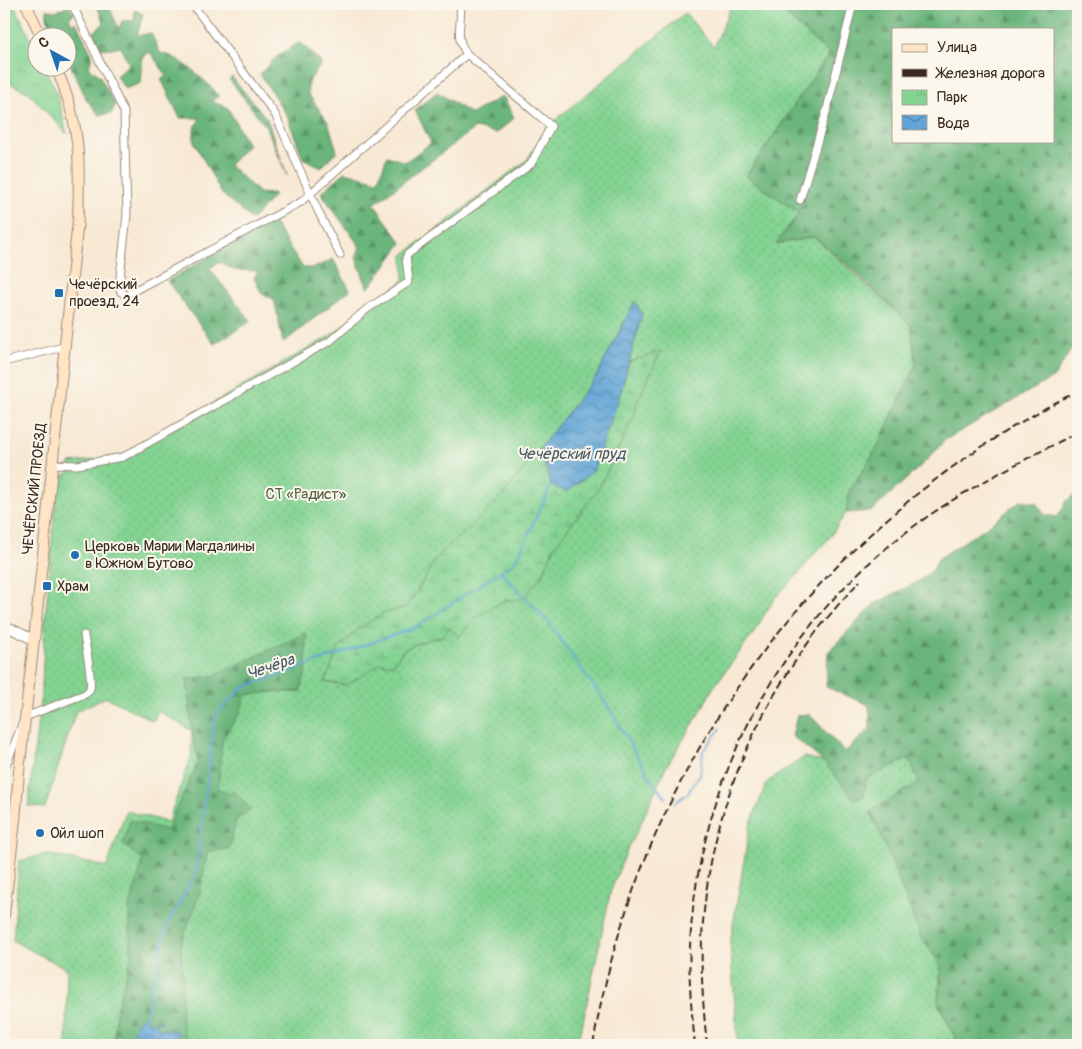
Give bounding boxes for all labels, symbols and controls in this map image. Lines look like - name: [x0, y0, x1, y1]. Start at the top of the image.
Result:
- north arrow: [28, 28, 78, 78]
- legend: [892, 28, 1054, 142]
- text: С: [35, 33, 53, 52]
- text: Улица: [937, 38, 977, 57]
- text: Железная дорога: [935, 64, 1045, 83]
- text: Парк: [937, 88, 968, 107]
- text: Вода: [937, 114, 970, 133]
- place label: Чечёрский проезд, 24: [69, 275, 140, 311]
- marker: Чечёрский проезд, 24: [53, 287, 65, 299]
- street label: ЧЕЧЁРСКИЙ ПРОЕЗД: [18, 421, 51, 556]
- water label: Чечёрский пруд: [517, 444, 627, 464]
- park label: СТ «Радист»: [266, 485, 347, 504]
- place label: Церковь Марии Магдалины в Южном Бутово: [85, 537, 255, 573]
- marker: Церковь Марии Магдалины в Южном Бутово: [69, 549, 81, 561]
- place label: Храм: [57, 577, 89, 596]
- marker: Храм: [41, 580, 53, 592]
- water label: Чечёра: [244, 649, 298, 684]
- place label: Ойл шоп: [50, 824, 104, 843]
- marker: Ойл шоп: [34, 827, 46, 839]

